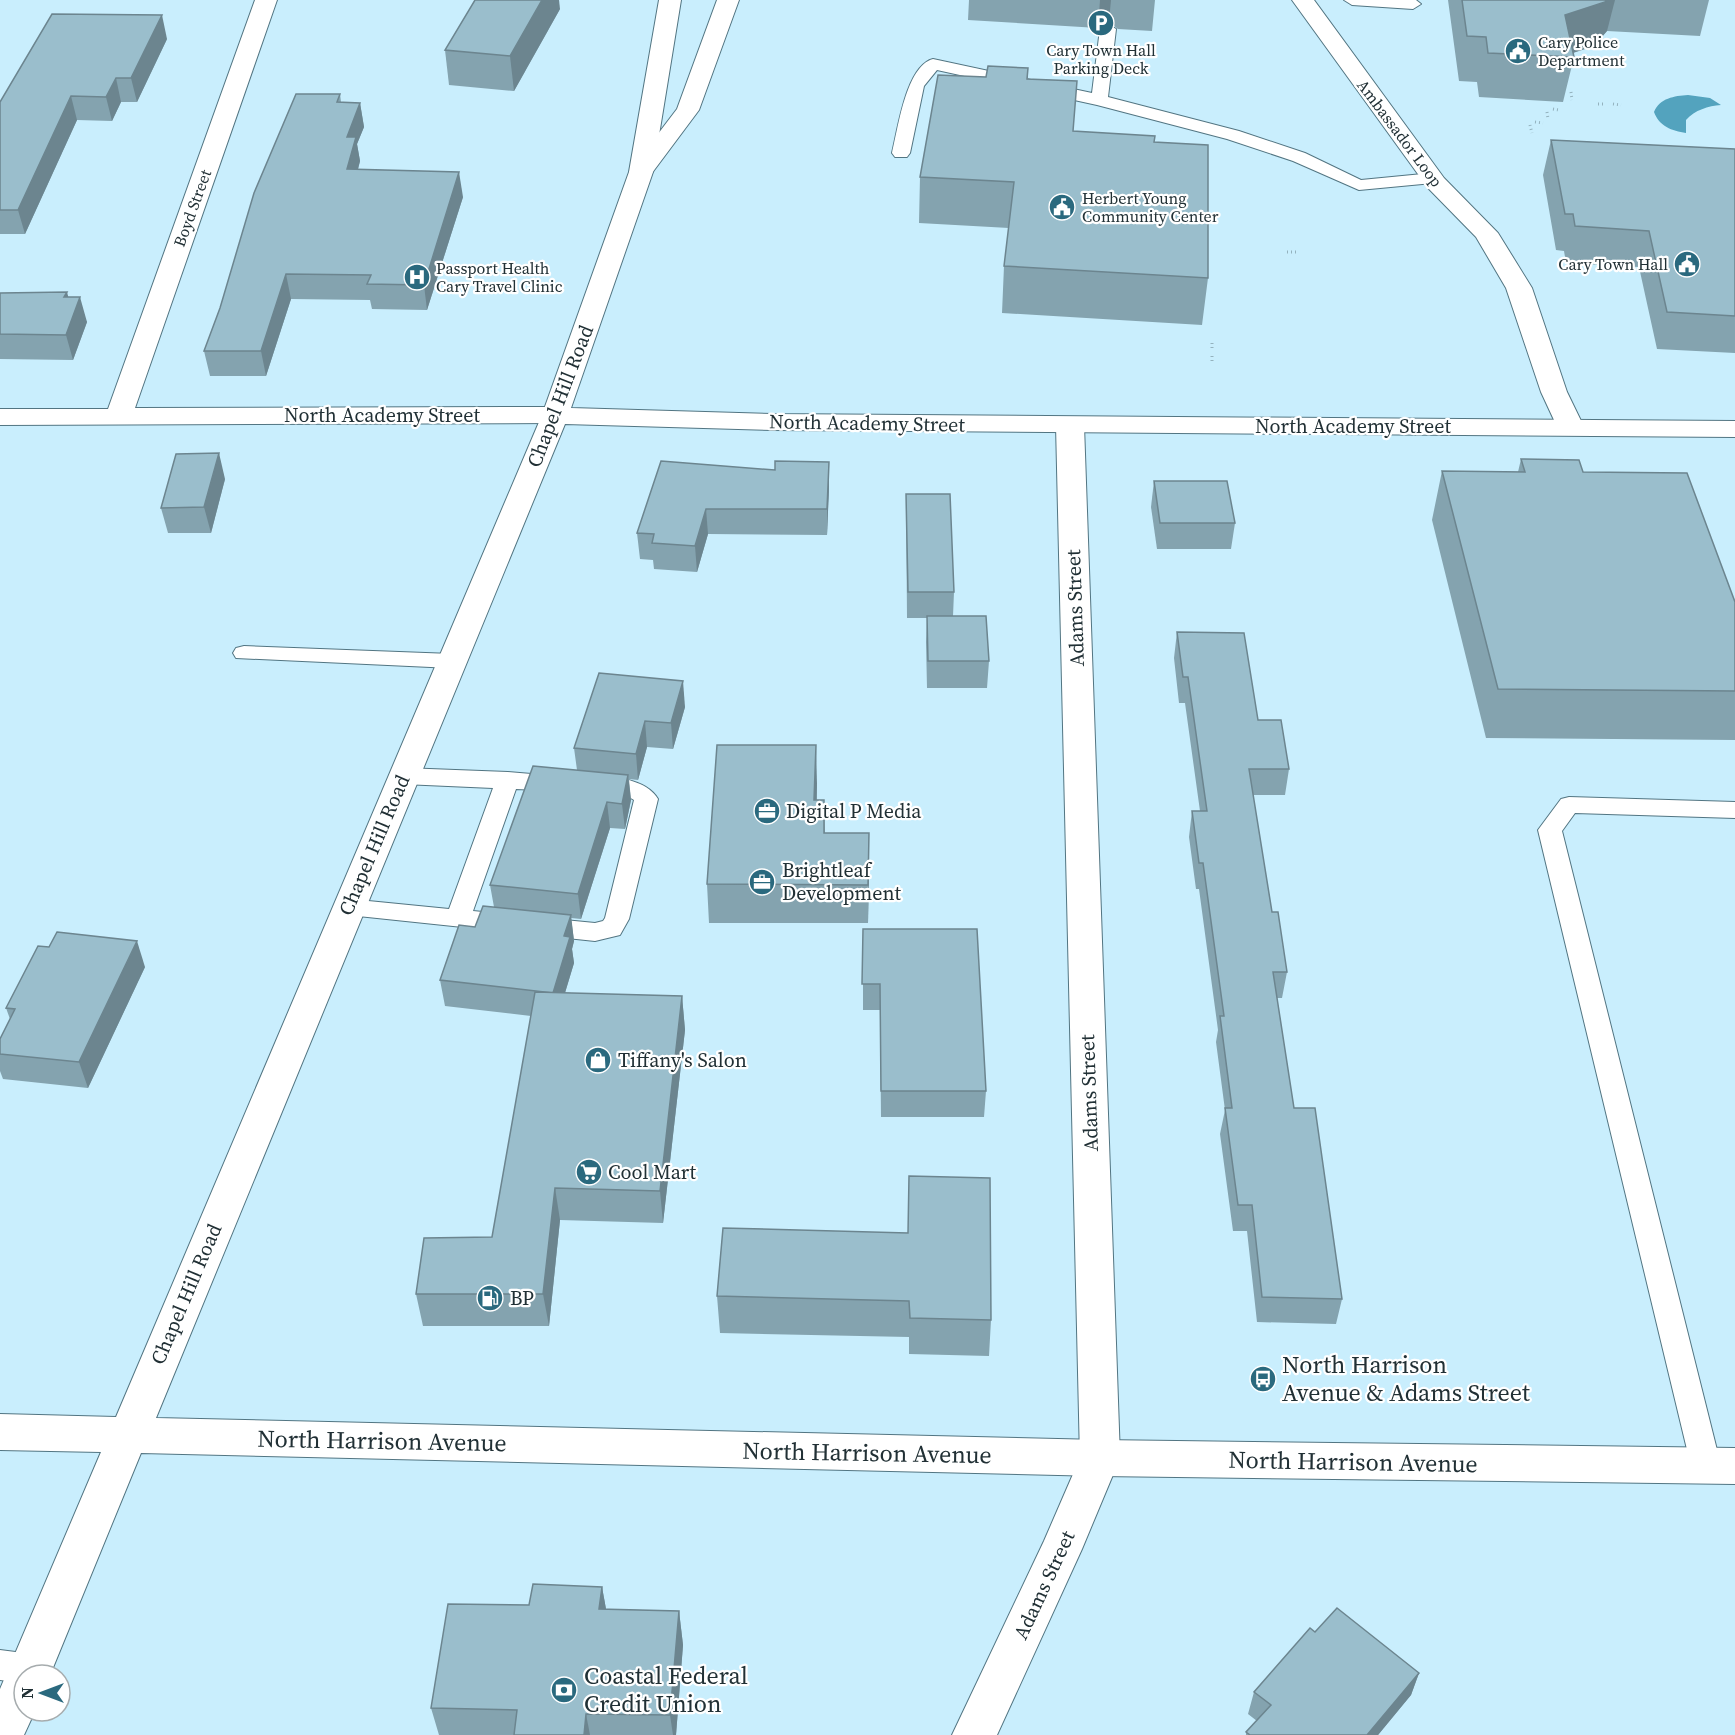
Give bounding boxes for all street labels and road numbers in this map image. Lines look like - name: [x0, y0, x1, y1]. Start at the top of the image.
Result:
- street label: Ambassador Loop: [1352, 75, 1448, 191]
- street label: Boyd Street: [168, 166, 216, 250]
- street label: Chapel Hill Road: [520, 320, 600, 471]
- street label: North Academy Street: [284, 401, 480, 429]
- street label: North Academy Street: [769, 407, 966, 439]
- street label: North Academy Street: [1255, 412, 1451, 440]
- street label: Adams Street: [1059, 548, 1091, 667]
- street label: Chapel Hill Road: [332, 770, 417, 920]
- street label: Adams Street: [1073, 1033, 1105, 1152]
- street label: Chapel Hill Road: [144, 1219, 229, 1369]
- street label: North Harrison Avenue: [257, 1422, 507, 1459]
- street label: North Harrison Avenue: [742, 1434, 992, 1471]
- street label: North Harrison Avenue: [1228, 1443, 1478, 1480]
- street label: Adams Street: [1007, 1526, 1082, 1644]

